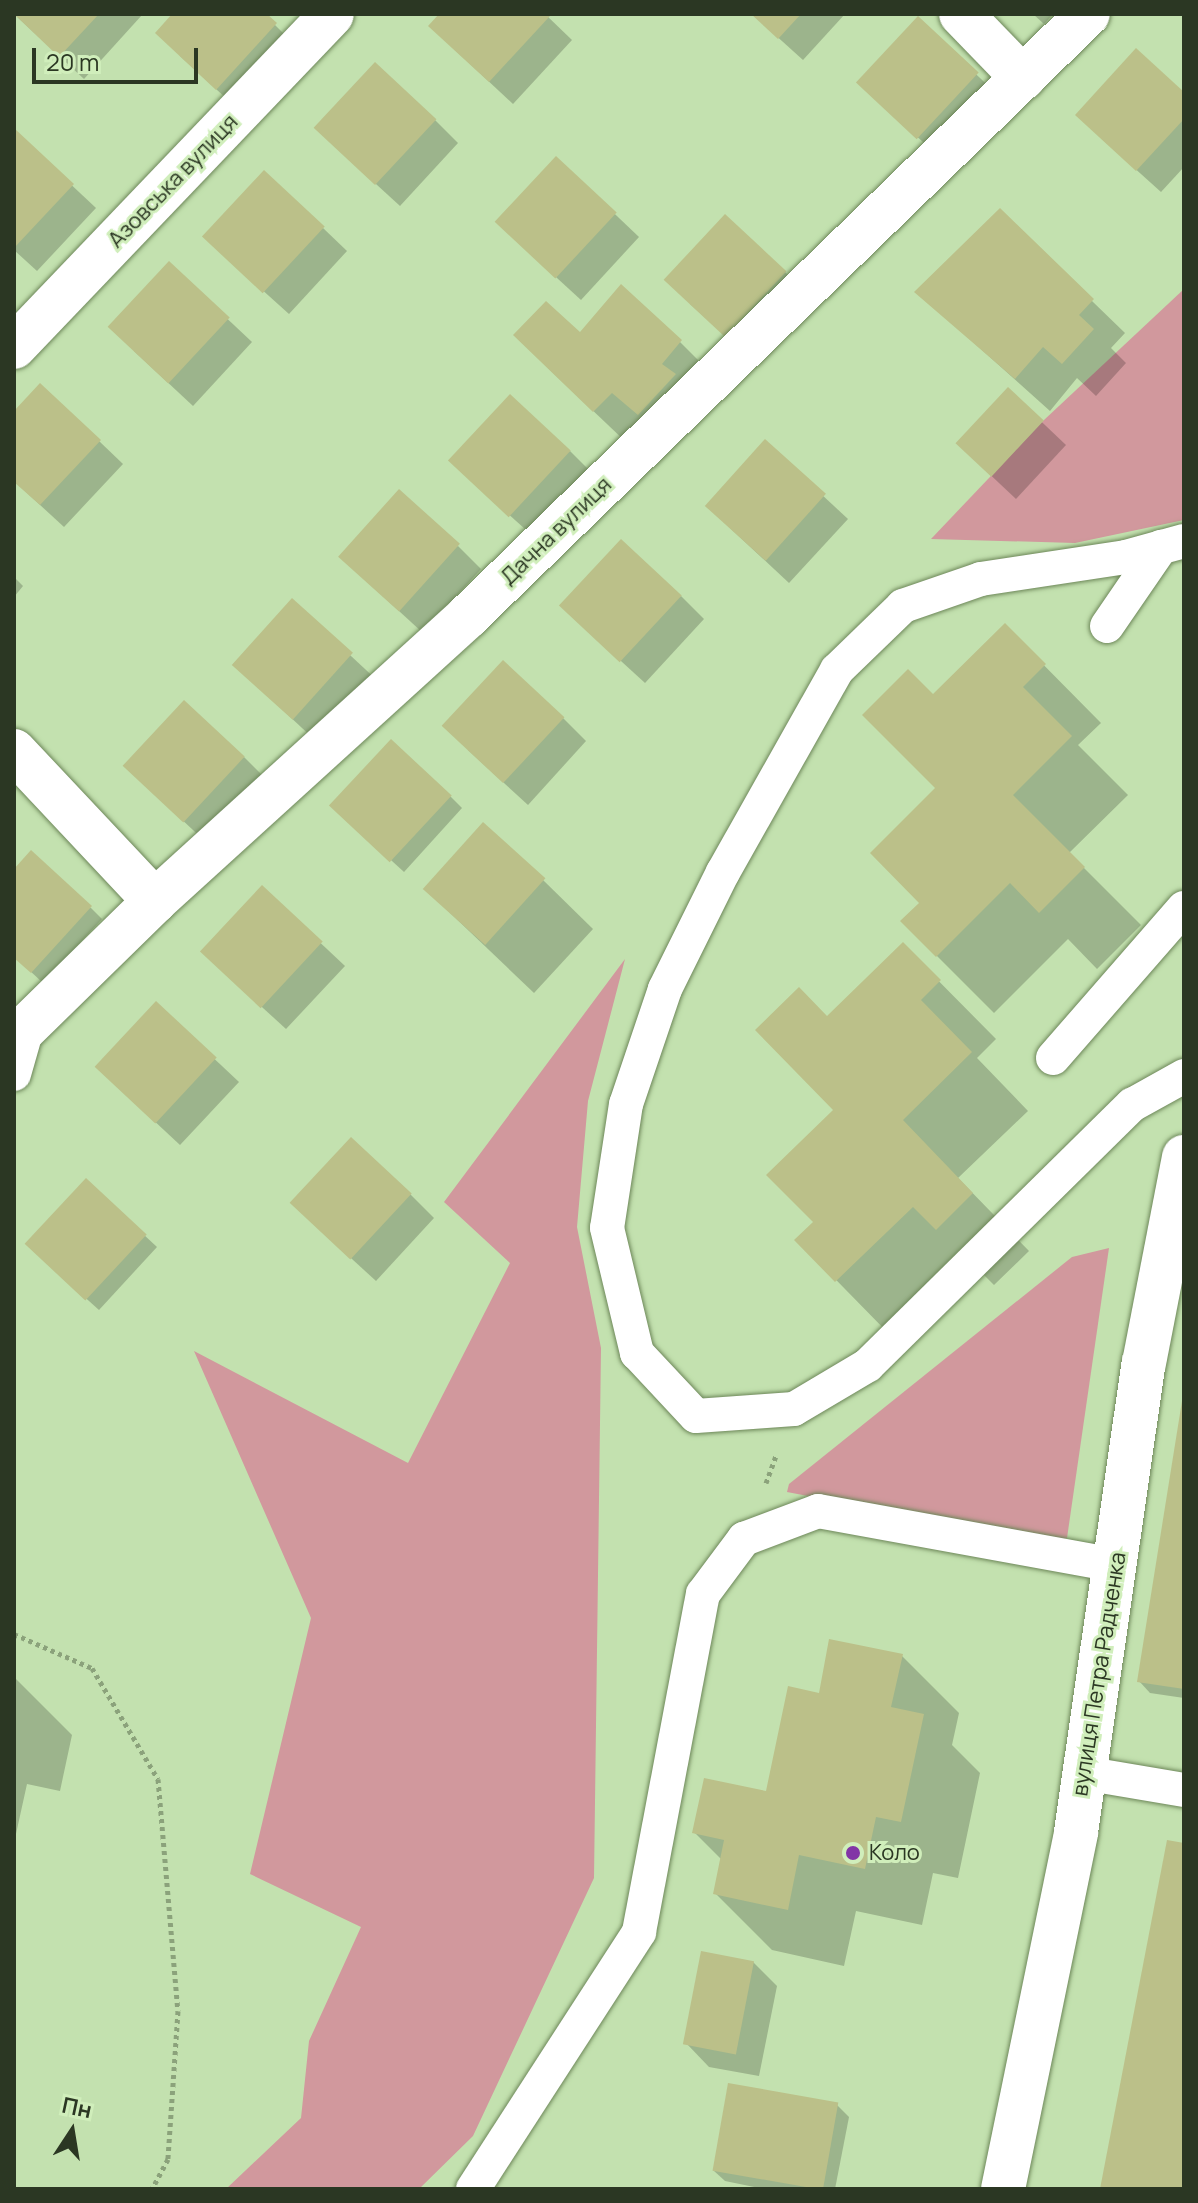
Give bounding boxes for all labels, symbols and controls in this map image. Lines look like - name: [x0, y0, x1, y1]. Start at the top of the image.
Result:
- scale bar: [36, 32, 202, 82]
- text: 20 m: [46, 45, 99, 78]
- street label: Азовська вулиця: [103, 109, 243, 253]
- street label: Дачна вулиця: [495, 472, 617, 590]
- street label: вулиця Петра Радченка: [1067, 1550, 1131, 1798]
- place label: Коло: [869, 1840, 920, 1866]
- marker: Коло: [844, 1844, 862, 1862]
- text: Пн: [59, 2090, 95, 2125]
- north arrow: [32, 2091, 112, 2171]

